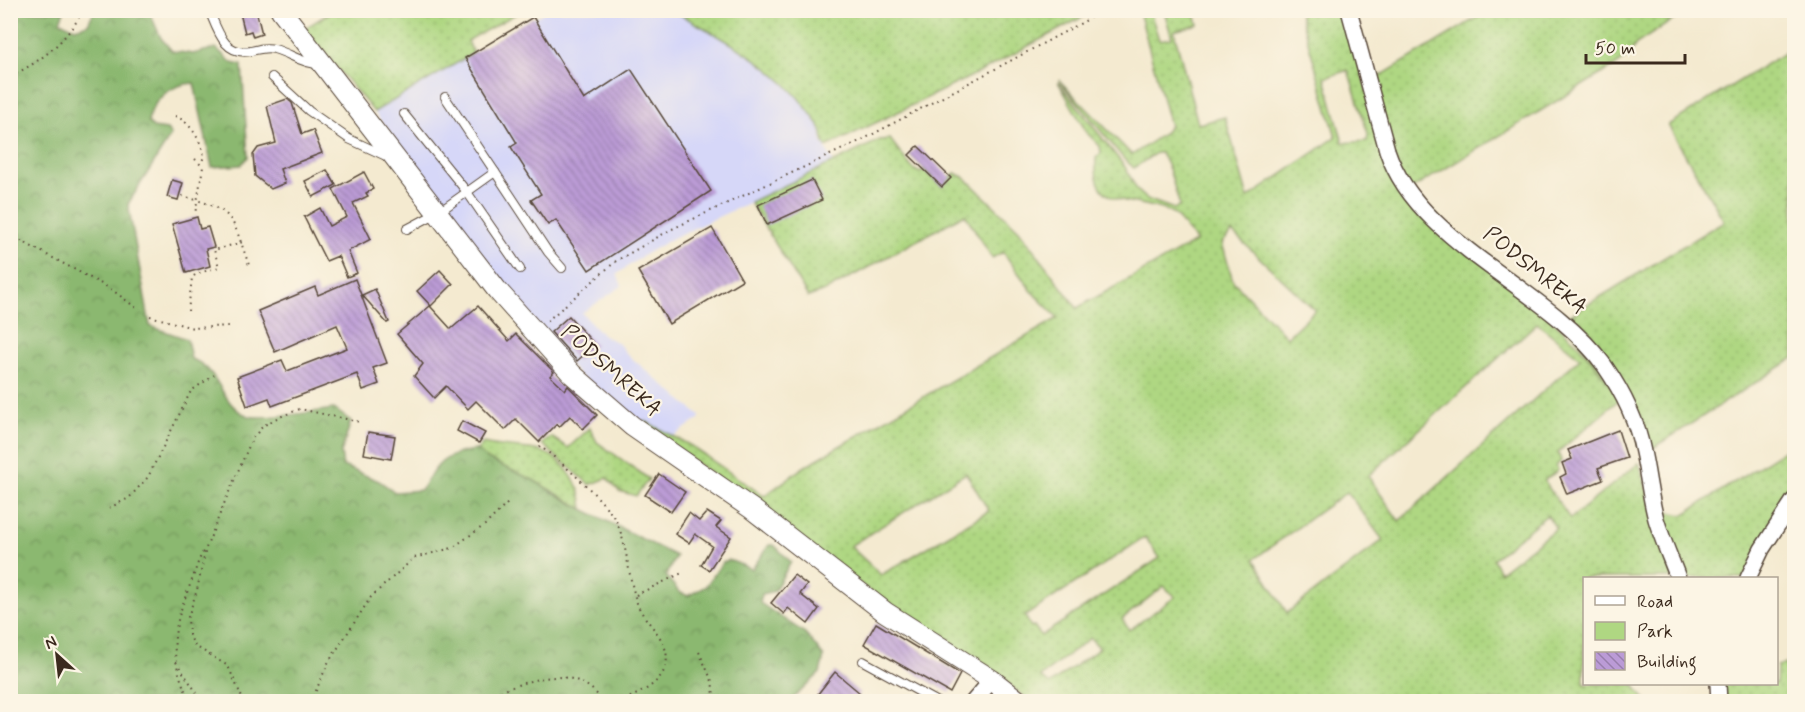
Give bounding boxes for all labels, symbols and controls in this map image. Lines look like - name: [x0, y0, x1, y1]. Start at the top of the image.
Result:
- scale bar: [1586, 27, 1685, 65]
- text: 50 m: [1595, 37, 1635, 61]
- street label: PODSMREKA: [1477, 221, 1593, 321]
- street label: PODSMREKA: [555, 318, 667, 424]
- legend: [1583, 577, 1778, 685]
- text: Road: [1637, 590, 1673, 614]
- text: Park: [1637, 620, 1673, 644]
- north arrow: [27, 625, 87, 685]
- text: N: [41, 631, 60, 655]
- text: Building: [1637, 650, 1697, 676]

